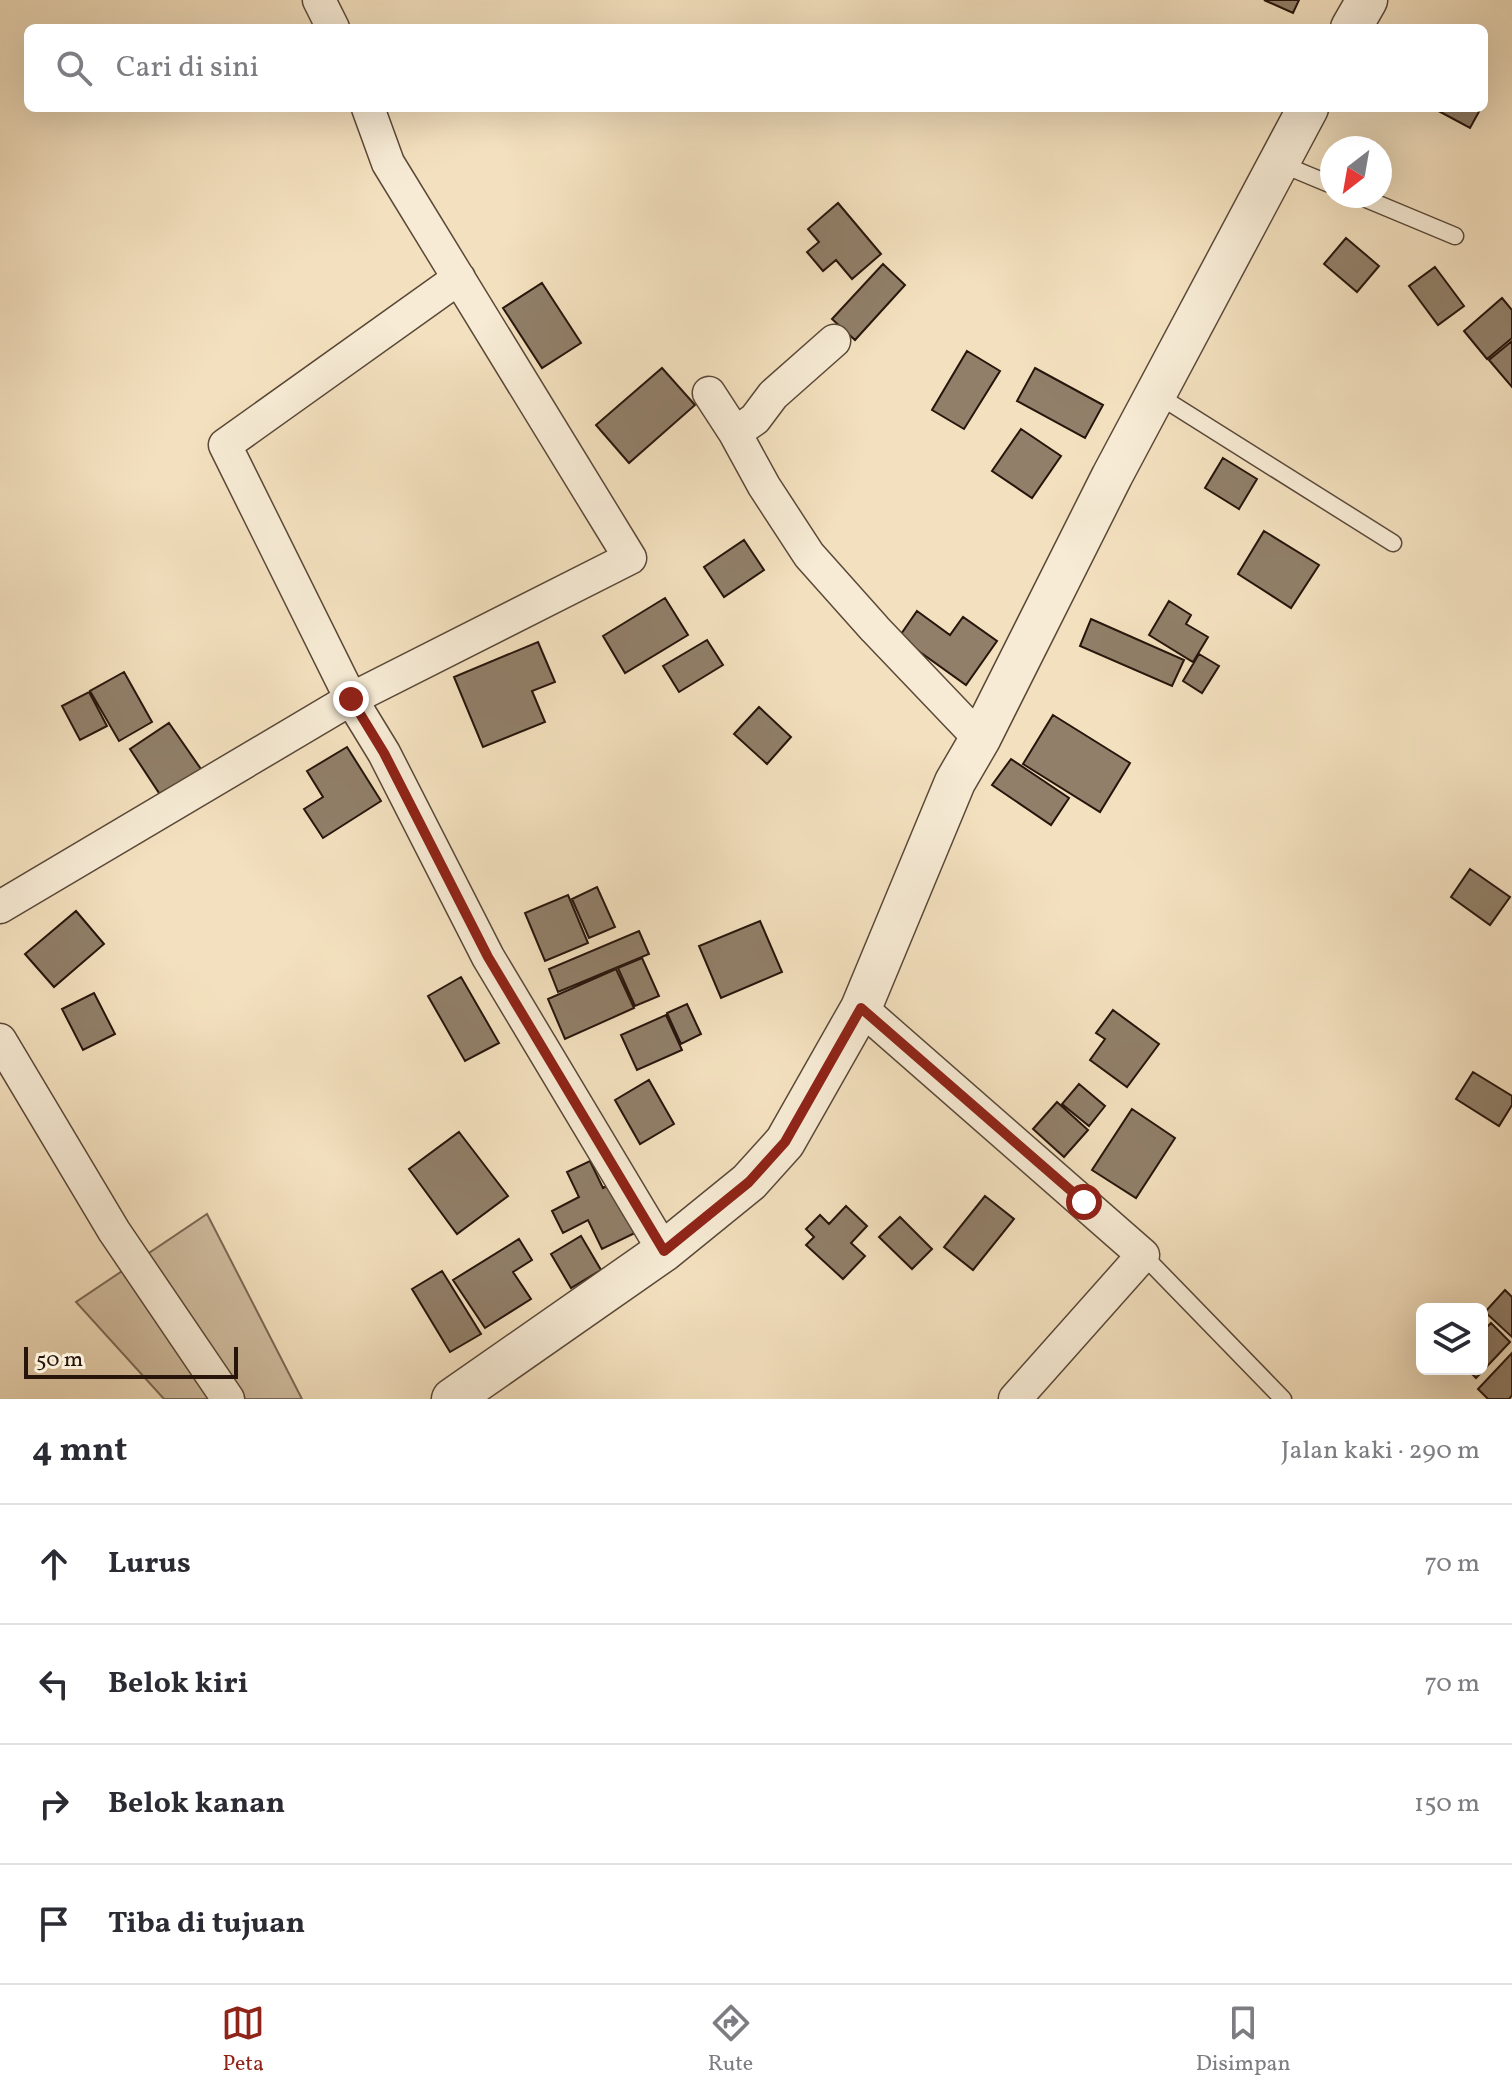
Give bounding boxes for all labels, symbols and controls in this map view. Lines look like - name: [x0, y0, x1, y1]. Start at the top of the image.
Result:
- search box: [24, 24, 1488, 112]
- icon: search: [52, 46, 96, 90]
- text: Cari di sini: [116, 47, 259, 89]
- north arrow: [1320, 136, 1392, 208]
- route end: [333, 681, 369, 717]
- route start: [1066, 1184, 1102, 1220]
- map controls: [1416, 1303, 1488, 1375]
- button: layers: [1416, 1303, 1488, 1375]
- scale bar: [24, 1343, 238, 1379]
- text: 50 m: [36, 1345, 83, 1376]
- text: 4 mnt: [32, 1428, 127, 1475]
- text: Jalan kaki · 290 m: [1281, 1433, 1480, 1469]
- icon: ahead: [32, 1542, 76, 1586]
- text: Lurus: [108, 1543, 191, 1585]
- text: 70 m: [1425, 1546, 1480, 1582]
- icon: left: [32, 1662, 76, 1706]
- text: Belok kiri: [108, 1663, 248, 1705]
- text: 70 m: [1425, 1666, 1480, 1702]
- icon: right: [32, 1782, 76, 1826]
- text: Belok kanan: [108, 1783, 285, 1825]
- text: 150 m: [1414, 1786, 1480, 1822]
- icon: arrive: [32, 1902, 76, 1946]
- text: Tiba di tujuan: [108, 1903, 305, 1945]
- tab: Peta: [221, 2001, 265, 2080]
- tab: Rute: [708, 2001, 753, 2080]
- tab: Disimpan: [1196, 2001, 1291, 2080]

